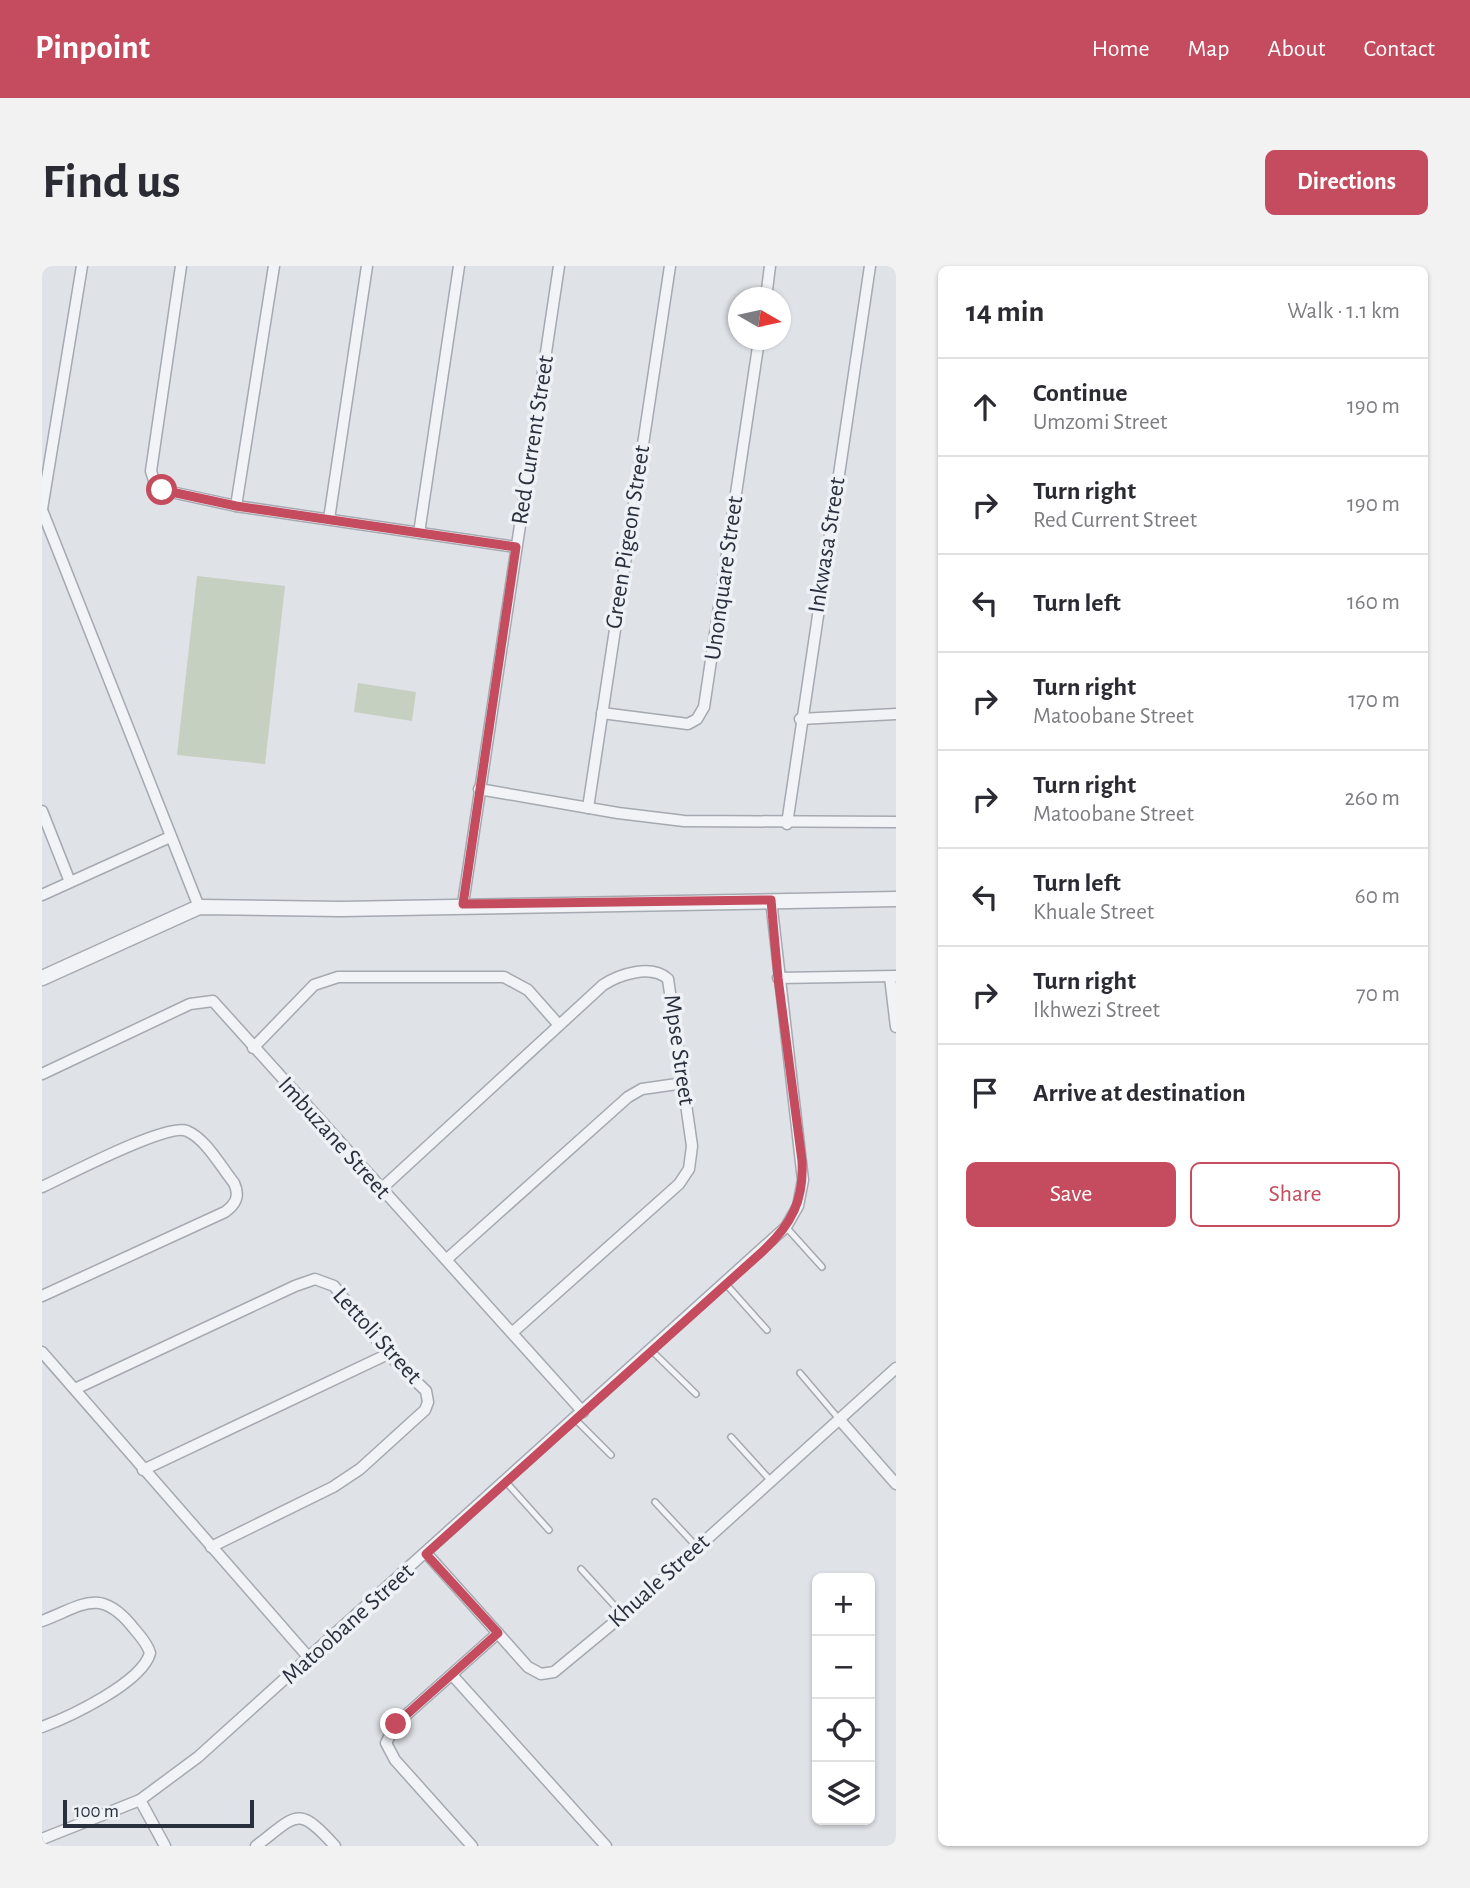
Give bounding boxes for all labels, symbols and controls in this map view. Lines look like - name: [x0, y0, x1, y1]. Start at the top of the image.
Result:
- text: Pinpoint: [35, 32, 150, 65]
- text: Home: [1092, 37, 1150, 61]
- text: Map: [1188, 37, 1230, 61]
- text: About: [1268, 37, 1325, 61]
- text: Contact: [1363, 37, 1435, 61]
- button: Directions: [1265, 150, 1428, 215]
- text: Find us: [42, 158, 181, 207]
- north arrow: [728, 287, 791, 350]
- text: 14 min: [966, 297, 1044, 327]
- text: Walk · 1.1 km: [1287, 300, 1400, 323]
- street label: Red Current Street: [508, 353, 558, 526]
- text: Continue: [1033, 380, 1128, 406]
- icon: ahead: [966, 388, 1004, 426]
- text: 190 m: [1347, 395, 1400, 418]
- text: Umzomi Street: [1033, 411, 1167, 434]
- street label: Green Pigeon Street: [602, 443, 654, 631]
- route start: [146, 474, 177, 505]
- street label: Inkwasa Street: [804, 475, 850, 614]
- text: Turn right: [1033, 478, 1136, 504]
- icon: right: [966, 486, 1004, 524]
- text: 190 m: [1347, 493, 1400, 516]
- street label: Unonquare Street: [701, 494, 747, 662]
- text: Red Current Street: [1033, 509, 1197, 532]
- icon: left: [966, 584, 1004, 622]
- text: Turn left: [1033, 590, 1121, 616]
- text: 160 m: [1347, 591, 1400, 614]
- text: Turn right: [1033, 674, 1136, 700]
- icon: right: [966, 682, 1004, 720]
- text: 170 m: [1348, 689, 1400, 712]
- text: Matoobane Street: [1033, 705, 1194, 728]
- text: Turn right: [1033, 772, 1136, 798]
- icon: right: [966, 780, 1004, 818]
- text: 260 m: [1344, 787, 1400, 810]
- text: Matoobane Street: [1033, 803, 1194, 826]
- text: Turn left: [1033, 870, 1121, 896]
- icon: left: [966, 878, 1004, 916]
- text: 60 m: [1355, 885, 1400, 908]
- text: Khuale Street: [1033, 901, 1154, 924]
- text: Turn right: [1033, 968, 1136, 994]
- icon: right: [966, 976, 1004, 1014]
- text: 70 m: [1356, 983, 1400, 1006]
- street label: Mpse Street: [659, 993, 699, 1107]
- text: Ikhwezi Street: [1033, 999, 1160, 1022]
- street label: Imbuzane Street: [273, 1073, 395, 1204]
- icon: arrive: [966, 1074, 1004, 1112]
- text: Arrive at destination: [1033, 1080, 1246, 1106]
- button: Save: [966, 1162, 1176, 1227]
- button: Share: [1190, 1162, 1400, 1227]
- street label: Lettoli Street: [328, 1284, 426, 1389]
- street label: Khuale Street: [604, 1530, 714, 1632]
- street label: Matoobane Street: [278, 1559, 419, 1689]
- map controls: [812, 1573, 875, 1825]
- button: +: [812, 1573, 875, 1636]
- button: −: [812, 1636, 875, 1699]
- button: locate: [812, 1699, 875, 1762]
- route end: [380, 1708, 411, 1739]
- button: layers: [812, 1762, 875, 1825]
- scale bar: [63, 1797, 254, 1829]
- text: 100 m: [74, 1802, 119, 1821]

